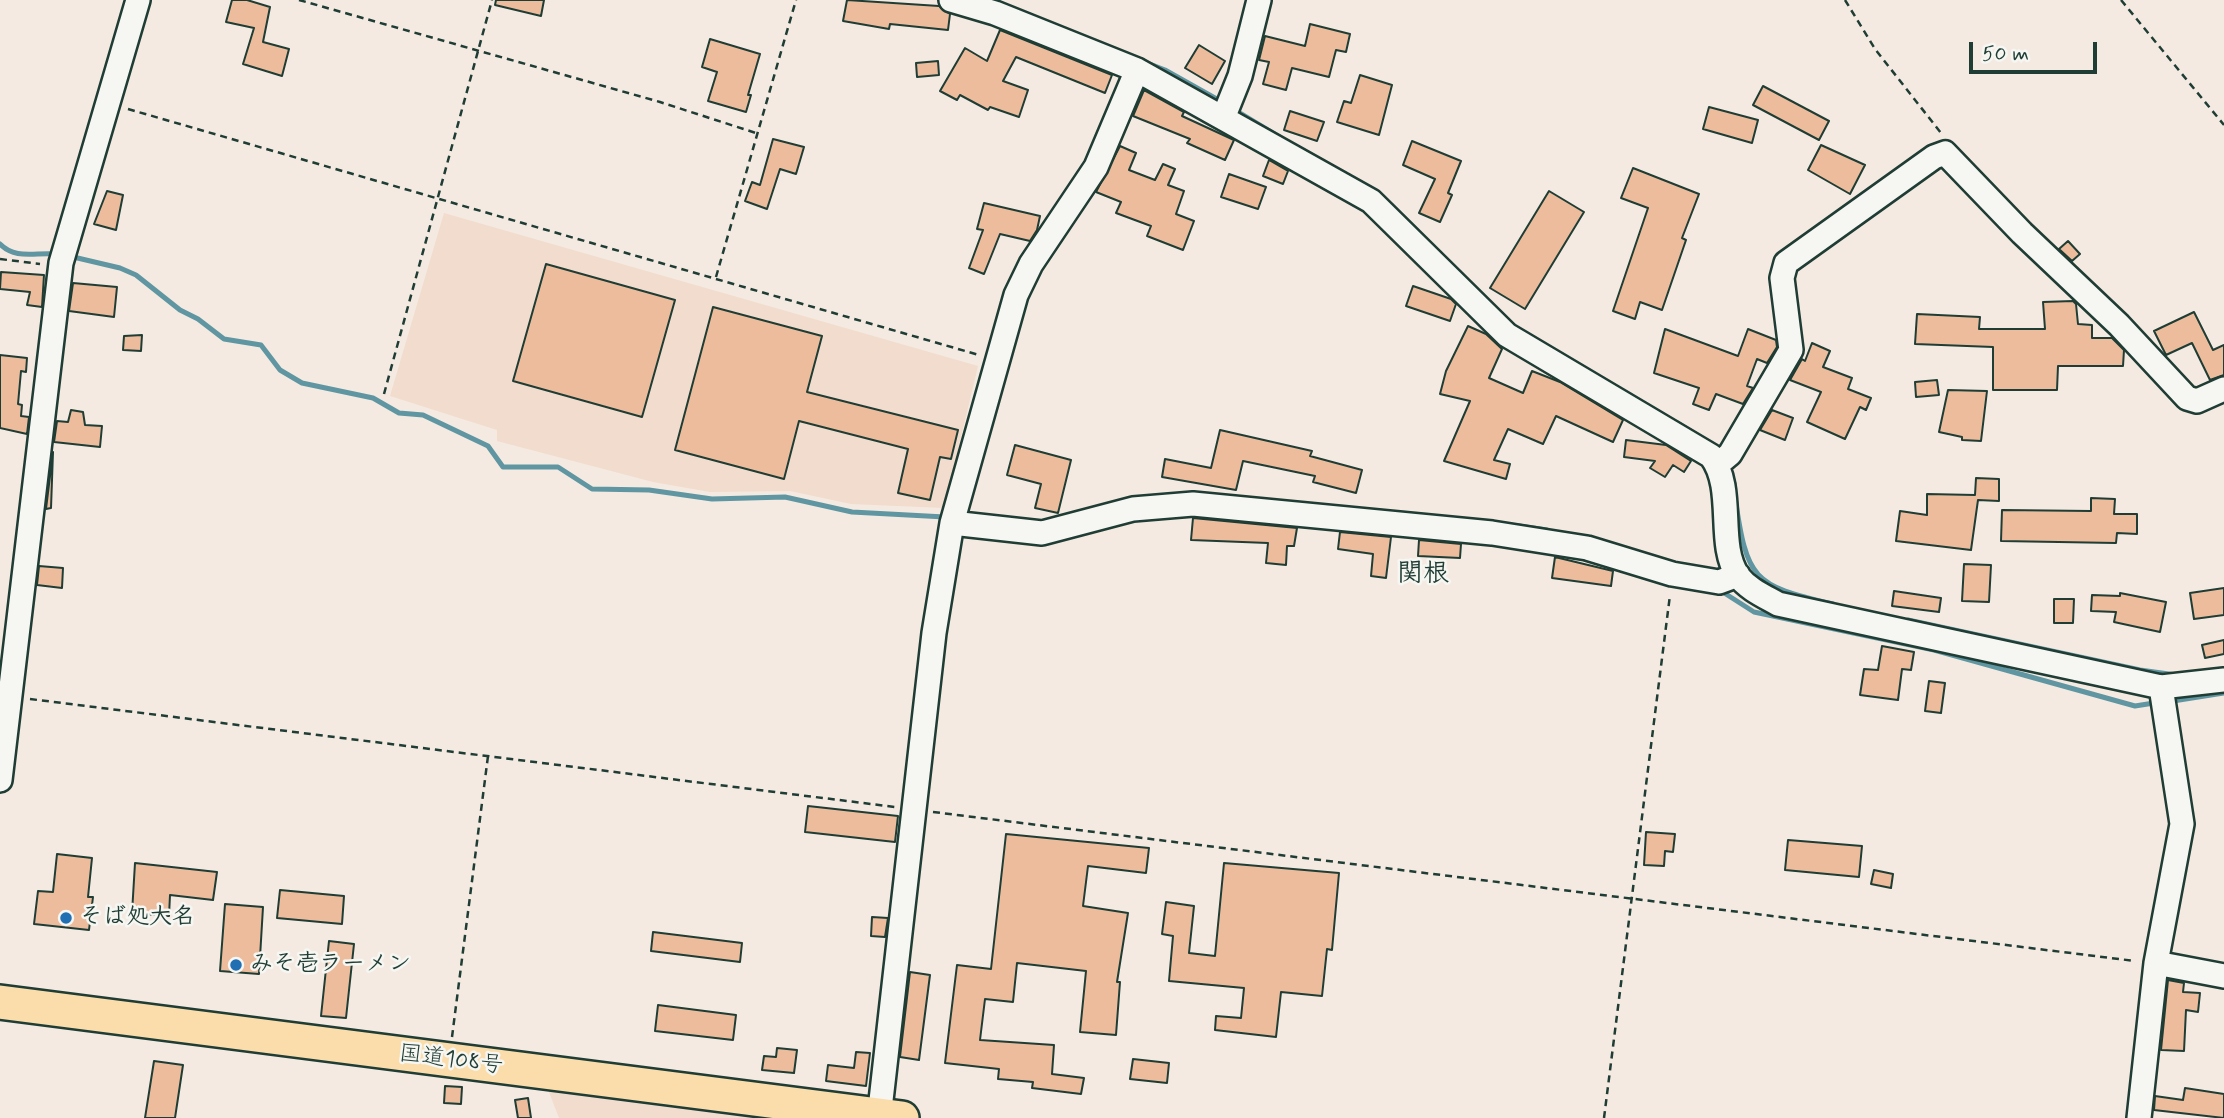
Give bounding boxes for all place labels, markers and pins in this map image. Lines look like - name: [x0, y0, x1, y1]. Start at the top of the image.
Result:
- place label: そば処大名: [80, 904, 195, 932]
- marker: そば処大名: [58, 910, 74, 926]
- place label: みそ壱ラーメン: [250, 951, 411, 979]
- marker: みそ壱ラーメン: [228, 957, 244, 973]

